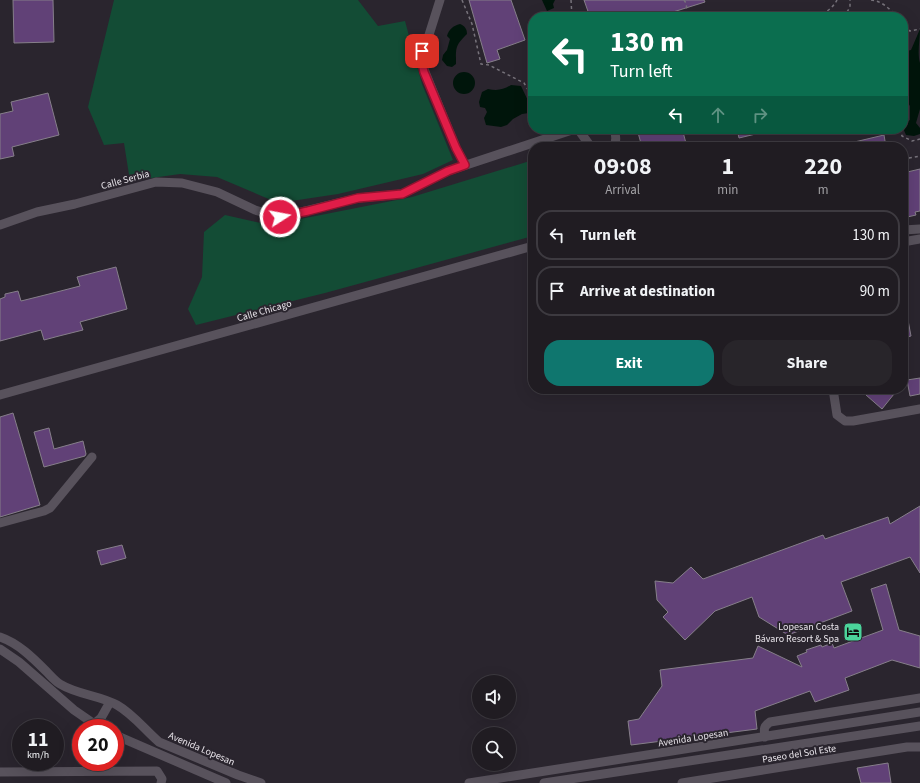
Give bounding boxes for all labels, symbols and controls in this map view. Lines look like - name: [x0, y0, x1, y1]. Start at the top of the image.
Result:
- text: 130 m: [610, 22, 684, 62]
- icon: left: [544, 28, 596, 80]
- pin: [405, 34, 439, 68]
- icon: arrive: [411, 40, 433, 62]
- text: Turn left: [610, 59, 672, 84]
- icon: left: [665, 104, 687, 126]
- icon: ahead: [707, 104, 729, 126]
- icon: right: [749, 104, 771, 126]
- text: 09:08: [594, 149, 652, 184]
- text: 1: [722, 149, 734, 184]
- text: 220: [804, 149, 842, 184]
- street label: Calle Serbia: [99, 167, 151, 193]
- text: Arrival: [605, 181, 640, 199]
- text: min: [717, 181, 738, 199]
- text: m: [818, 181, 829, 199]
- position arrow: [259, 196, 301, 238]
- icon: left: [546, 224, 568, 246]
- text: Turn left: [580, 225, 636, 246]
- text: 130 m: [852, 225, 890, 246]
- icon: arrive: [546, 280, 568, 302]
- text: Arrive at destination: [580, 281, 715, 302]
- text: 90 m: [860, 281, 890, 302]
- street label: Calle Chicago: [235, 296, 293, 325]
- button: Exit: [544, 340, 714, 386]
- button: Share: [722, 340, 892, 386]
- place label: Lopesan Costa Bávaro Resort & Spa: [755, 620, 839, 646]
- hotel icon: Lopesan Costa Bávaro Resort & Spa: [842, 621, 864, 643]
- map controls: [472, 675, 516, 771]
- button: sound: [472, 675, 516, 719]
- speed limit sign: 20: [72, 719, 124, 771]
- text: 11: [27, 726, 49, 754]
- street label: Avenida Lopesan: [657, 726, 729, 750]
- button: search: [472, 727, 516, 771]
- street label: Avenida Lopesan: [166, 729, 237, 769]
- street label: Paseo del Sol Este: [761, 741, 837, 767]
- text: km/h: [27, 748, 49, 762]

